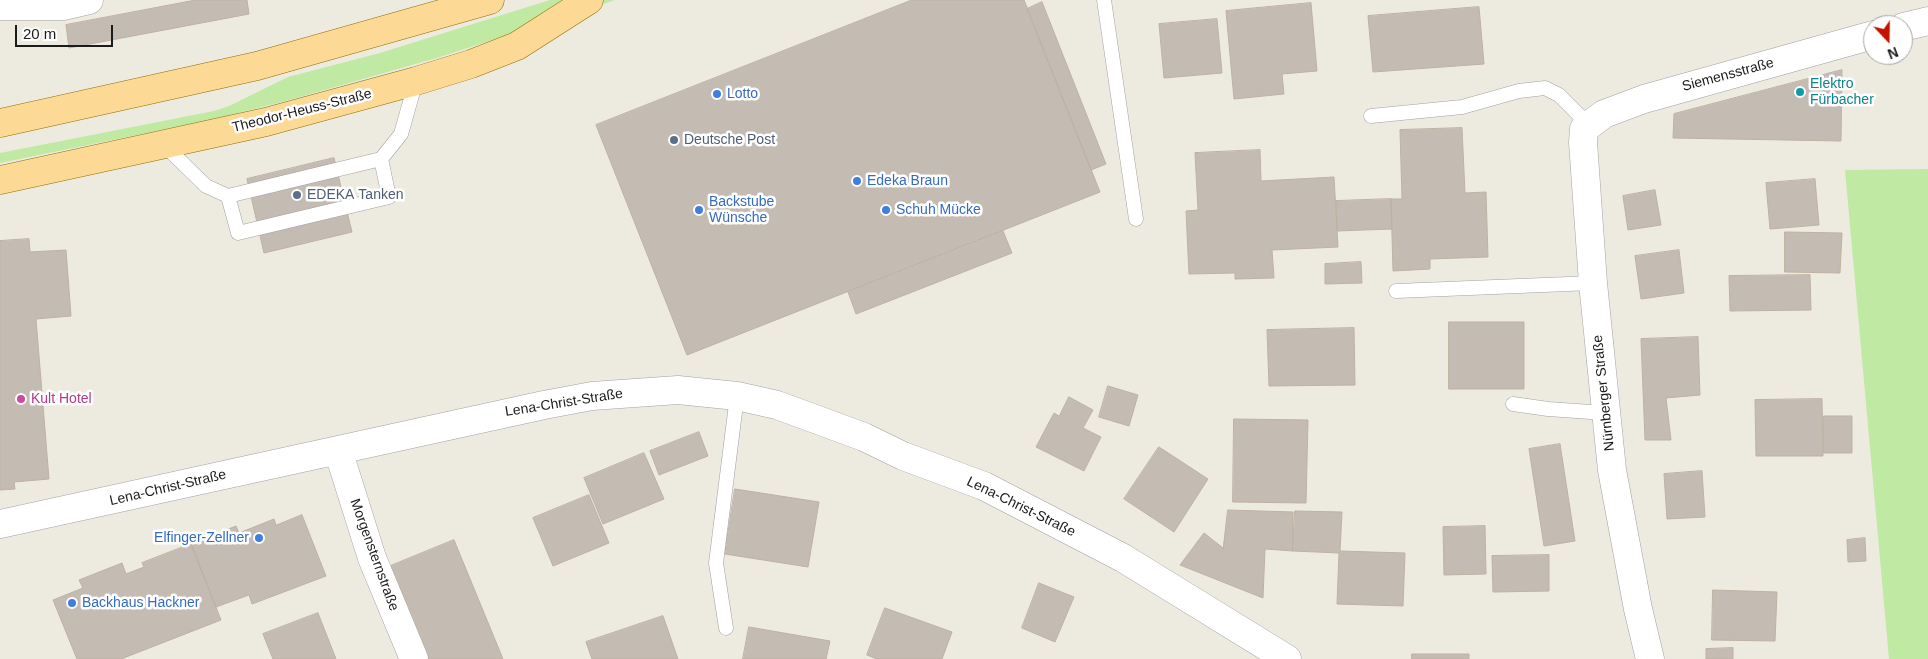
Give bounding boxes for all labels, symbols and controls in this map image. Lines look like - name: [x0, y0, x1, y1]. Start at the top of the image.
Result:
- scale bar: [18, 15, 115, 47]
- north arrow: [1863, 15, 1913, 65]
- text: 20 m: [23, 25, 56, 42]
- text: N: [1885, 44, 1901, 62]
- street label: Siemensstraße: [1680, 55, 1776, 95]
- place label: Elektro Fürbacher: [1810, 76, 1874, 108]
- street label: Theodor-Heuss-Straße: [231, 86, 373, 136]
- place label: Lotto: [727, 86, 758, 102]
- marker: Elektro Fürbacher: [1794, 86, 1806, 98]
- marker: Lotto: [711, 88, 723, 100]
- place label: Deutsche Post: [684, 132, 775, 148]
- marker: Deutsche Post: [668, 134, 680, 146]
- place label: Edeka Braun: [867, 173, 948, 189]
- marker: Edeka Braun: [851, 175, 863, 187]
- place label: EDEKA Tanken: [307, 187, 403, 203]
- marker: EDEKA Tanken: [291, 189, 303, 201]
- place label: Backstube Wünsche: [709, 194, 774, 226]
- place label: Schuh Mücke: [896, 202, 981, 218]
- marker: Backstube Wünsche: [693, 204, 705, 216]
- marker: Schuh Mücke: [880, 204, 892, 216]
- street label: Nürnberger Straße: [1590, 334, 1618, 452]
- street label: Lena-Christ-Straße: [504, 385, 624, 421]
- place label: Kult Hotel: [31, 391, 92, 407]
- marker: Kult Hotel: [15, 393, 27, 405]
- street label: Lena-Christ-Straße: [108, 466, 228, 510]
- street label: Lena-Christ-Straße: [964, 473, 1078, 541]
- street label: Morgensternstraße: [346, 497, 402, 613]
- place label: Elfinger-Zellner: [154, 530, 249, 546]
- marker: Elfinger-Zellner: [253, 532, 265, 544]
- place label: Backhaus Hackner: [82, 595, 200, 611]
- marker: Backhaus Hackner: [66, 597, 78, 609]

